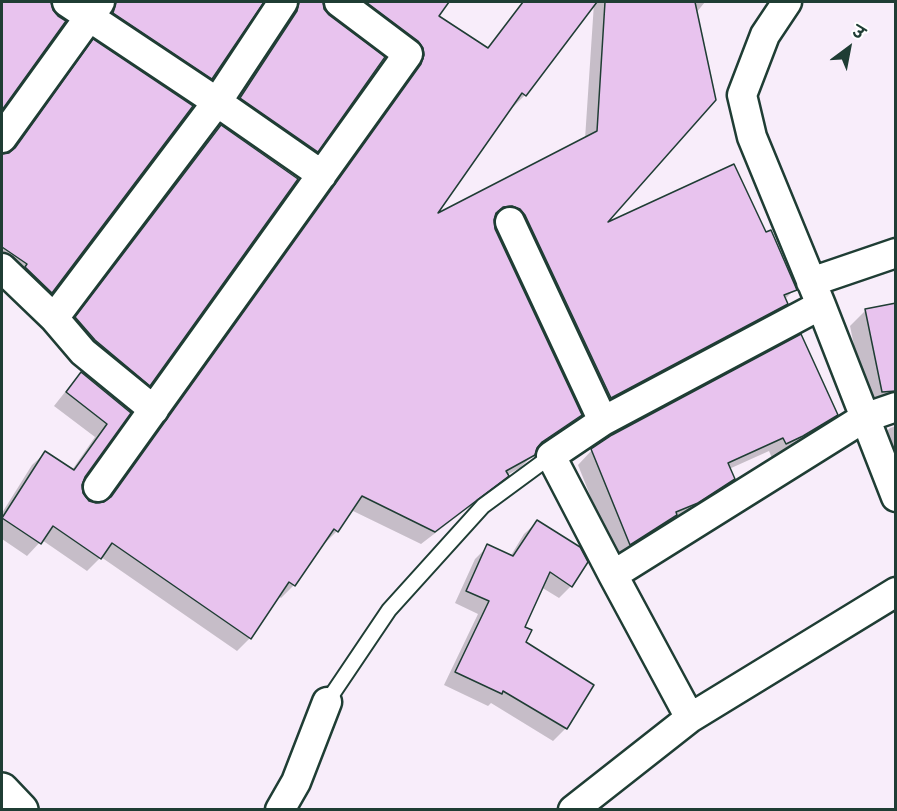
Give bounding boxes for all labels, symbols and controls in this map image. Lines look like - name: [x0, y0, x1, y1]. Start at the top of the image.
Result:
- text: उ: [847, 17, 871, 47]
- north arrow: [819, 18, 879, 78]

